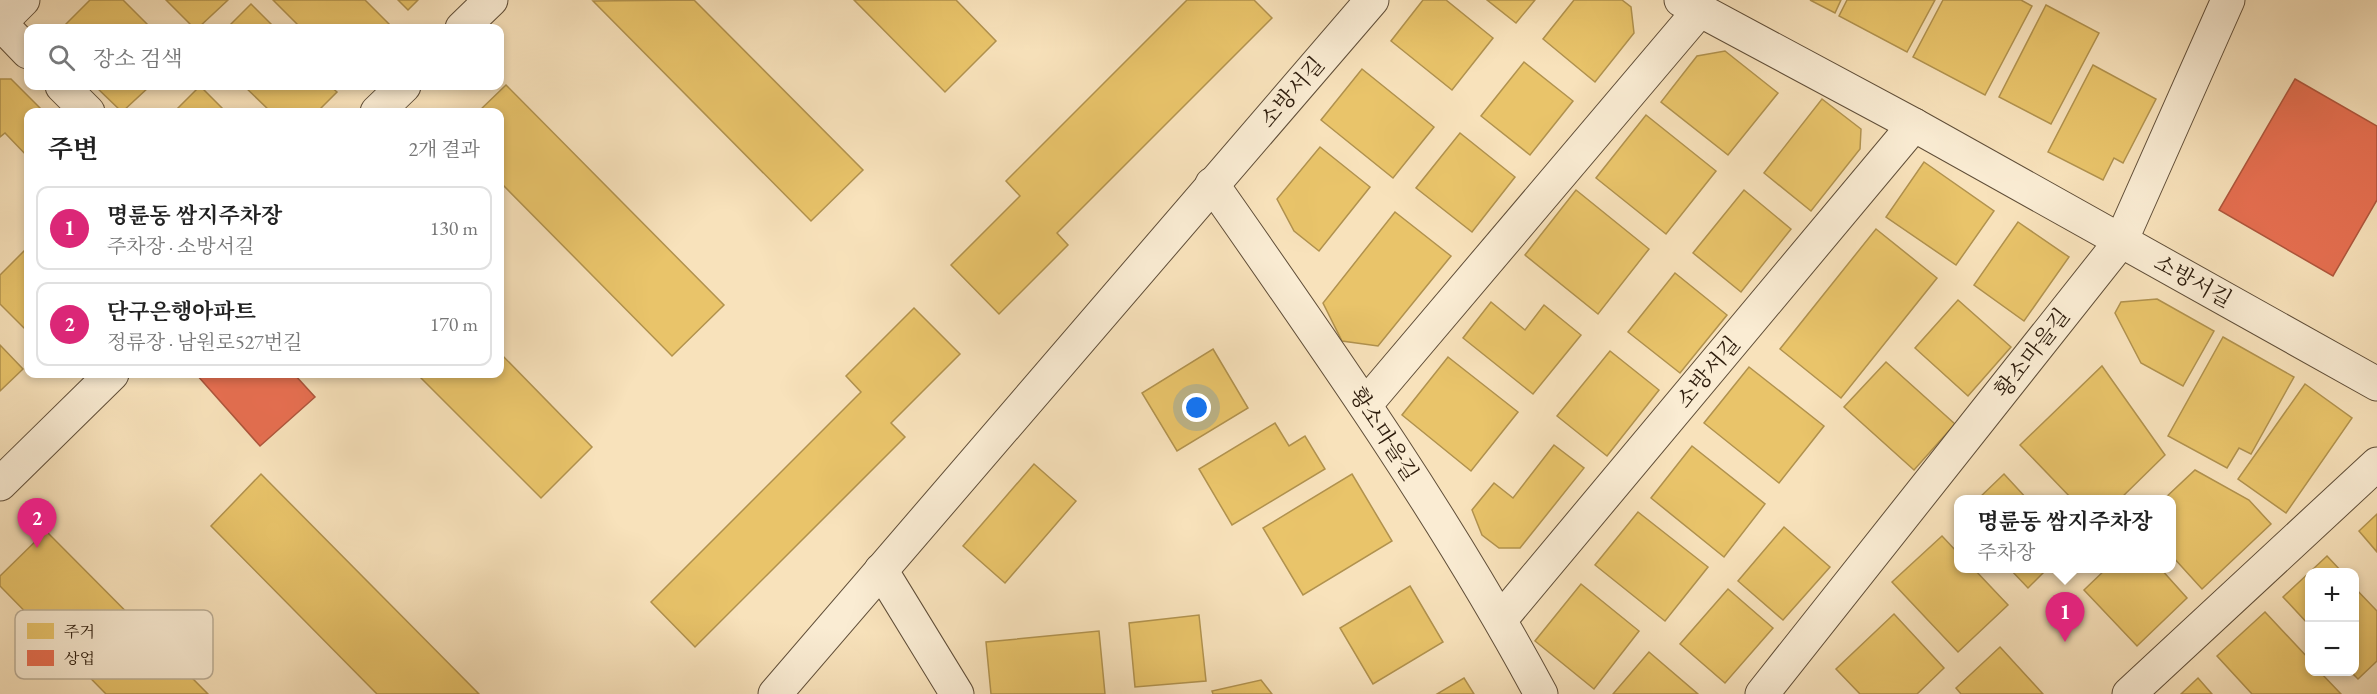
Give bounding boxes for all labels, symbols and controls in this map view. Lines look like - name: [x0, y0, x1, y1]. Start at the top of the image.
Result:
- search box: [24, 24, 504, 90]
- icon: search: [45, 41, 78, 74]
- text: 장소 검색: [93, 44, 182, 73]
- street label: 소방서길: [1253, 50, 1331, 134]
- text: 주변: [48, 132, 98, 166]
- text: 2개 결과: [408, 136, 480, 162]
- text: 명륜동 쌈지주차장: [107, 201, 282, 230]
- text: 1: [64, 215, 75, 241]
- text: 130 m: [430, 215, 478, 241]
- text: 주차장 · 소방서길: [107, 233, 254, 259]
- street label: 소방서길: [2149, 248, 2237, 314]
- text: 단구은행아파트: [107, 297, 256, 326]
- street label: 황소마을길: [1988, 302, 2076, 404]
- text: 2: [64, 311, 75, 337]
- text: 170 m: [430, 311, 478, 337]
- text: 정류장 · 남원로527번길: [107, 329, 302, 355]
- street label: 소방서길: [1670, 330, 1746, 414]
- street label: 황소마을길: [1343, 382, 1425, 486]
- your location: [1182, 393, 1211, 422]
- popup: [1954, 495, 2176, 573]
- pin: 2: [18, 498, 57, 548]
- text: 명륜동 쌈지주차장: [1977, 507, 2153, 536]
- text: 주차장: [1977, 539, 2035, 565]
- map controls: [2305, 568, 2359, 676]
- button: +: [2305, 568, 2359, 622]
- pin: 1: [2046, 592, 2084, 642]
- legend: [15, 610, 213, 679]
- text: 주거: [64, 621, 95, 642]
- button: −: [2305, 622, 2359, 676]
- text: 상업: [64, 648, 95, 669]

